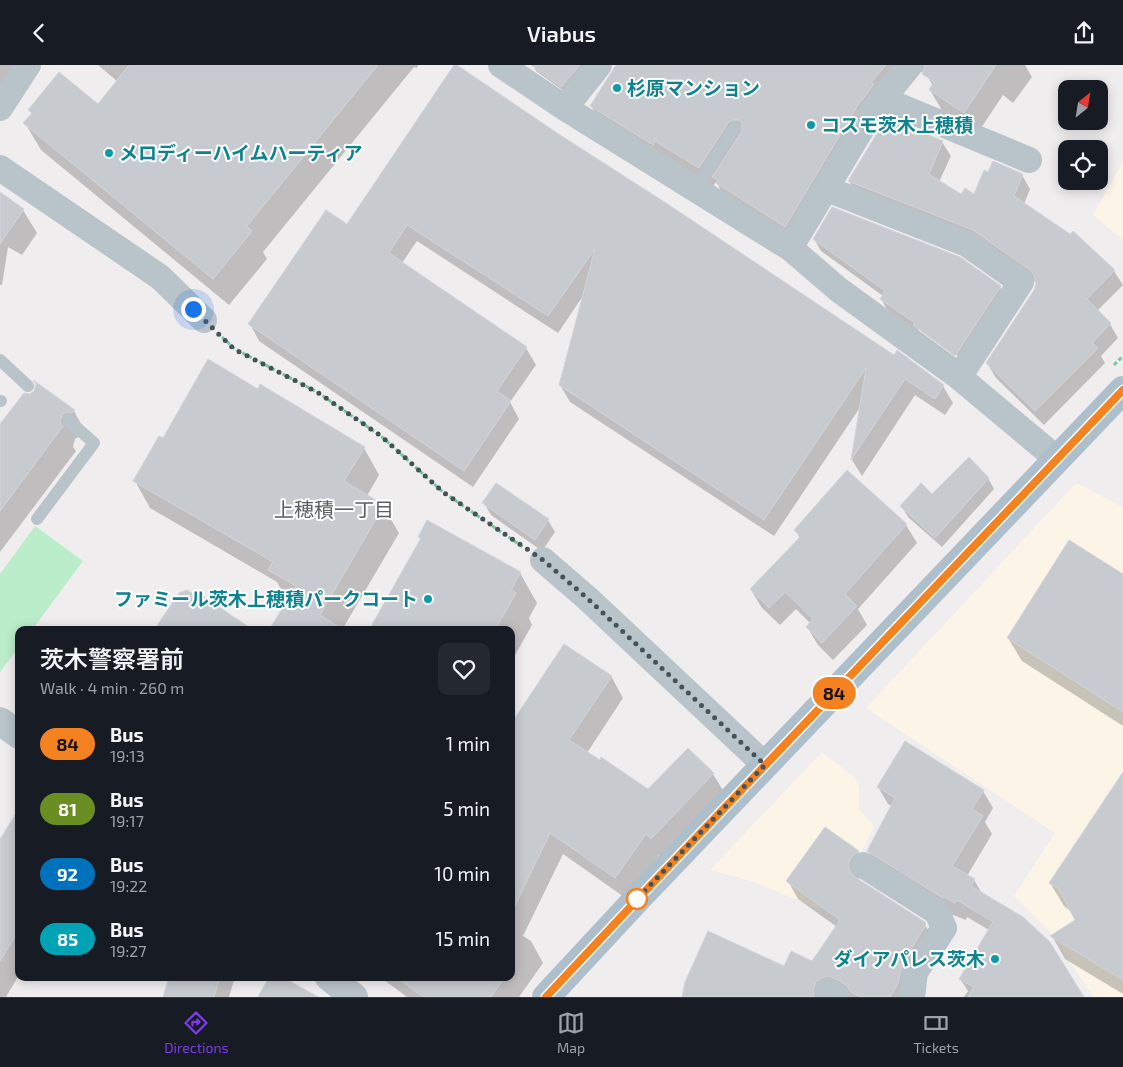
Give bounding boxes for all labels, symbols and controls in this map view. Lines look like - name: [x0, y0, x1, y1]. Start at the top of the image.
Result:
- icon: back: [25, 19, 53, 47]
- icon: share: [1070, 19, 1098, 47]
- text: Viabus: [527, 20, 596, 46]
- place label: 杉原マンション: [627, 76, 760, 99]
- north arrow: [1058, 80, 1108, 130]
- map controls: [1058, 80, 1108, 190]
- marker: 杉原マンション: [611, 82, 623, 94]
- place label: コスモ茨木上穂積: [821, 113, 973, 136]
- marker: コスモ茨木上穂積: [805, 119, 817, 131]
- button: locate: [1058, 140, 1108, 190]
- place label: メロディーハイムハーティア: [119, 141, 362, 164]
- marker: メロディーハイムハーティア: [103, 147, 115, 159]
- your location: [181, 297, 206, 322]
- district label: 上穂積一丁目: [274, 497, 394, 521]
- place label: ファミール茨木上穂積パークコート: [114, 587, 418, 610]
- marker: ファミール茨木上穂積パークコート: [422, 593, 434, 605]
- button: heart: [438, 643, 490, 695]
- text: 茨木警察署前: [40, 644, 184, 673]
- line badge: 84: [812, 677, 856, 709]
- text: Walk · 4 min · 260 m: [40, 678, 184, 697]
- text: 84: [823, 682, 845, 704]
- text: Bus: [110, 723, 144, 746]
- text: 1 min: [446, 732, 490, 755]
- text: 84: [56, 733, 79, 755]
- text: 19:13: [110, 746, 145, 765]
- text: Bus: [110, 788, 144, 811]
- text: 5 min: [443, 797, 490, 820]
- text: 81: [58, 798, 77, 820]
- text: 19:17: [110, 811, 144, 830]
- text: Bus: [110, 853, 144, 876]
- text: 10 min: [434, 862, 490, 885]
- text: 92: [57, 863, 78, 885]
- text: 19:22: [110, 876, 147, 895]
- unlabelled marker: [626, 888, 648, 910]
- text: Bus: [110, 918, 144, 941]
- text: 15 min: [436, 927, 490, 950]
- text: 85: [57, 928, 78, 950]
- text: 19:27: [110, 941, 146, 960]
- place label: ダイアパレス茨木: [833, 947, 985, 970]
- marker: ダイアパレス茨木: [989, 953, 1001, 965]
- tab: Directions: [164, 1009, 229, 1056]
- tab: Map: [557, 1009, 585, 1056]
- tab: Tickets: [913, 1009, 959, 1056]

